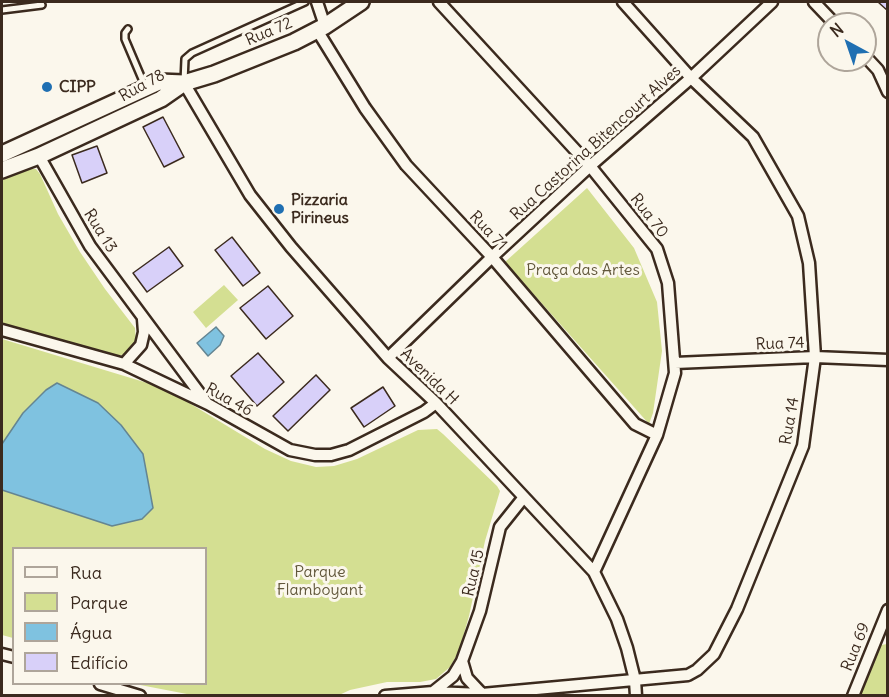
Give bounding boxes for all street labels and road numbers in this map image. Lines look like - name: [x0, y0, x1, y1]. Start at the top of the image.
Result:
- street label: Rua 72: [243, 14, 295, 50]
- street label: Rua Castorina Bitencourt Alves: [507, 61, 685, 225]
- street label: Rua 78: [116, 66, 168, 106]
- street label: Rua 70: [626, 190, 672, 242]
- street label: Rua 13: [79, 206, 121, 256]
- street label: Rua 71: [465, 207, 511, 255]
- street label: Rua 74: [755, 334, 805, 354]
- street label: Avenida H: [396, 345, 462, 409]
- street label: Rua 46: [202, 379, 256, 421]
- street label: Rua 14: [776, 396, 804, 446]
- street label: Rua 15: [459, 548, 489, 598]
- street label: Rua 69: [838, 620, 874, 674]

